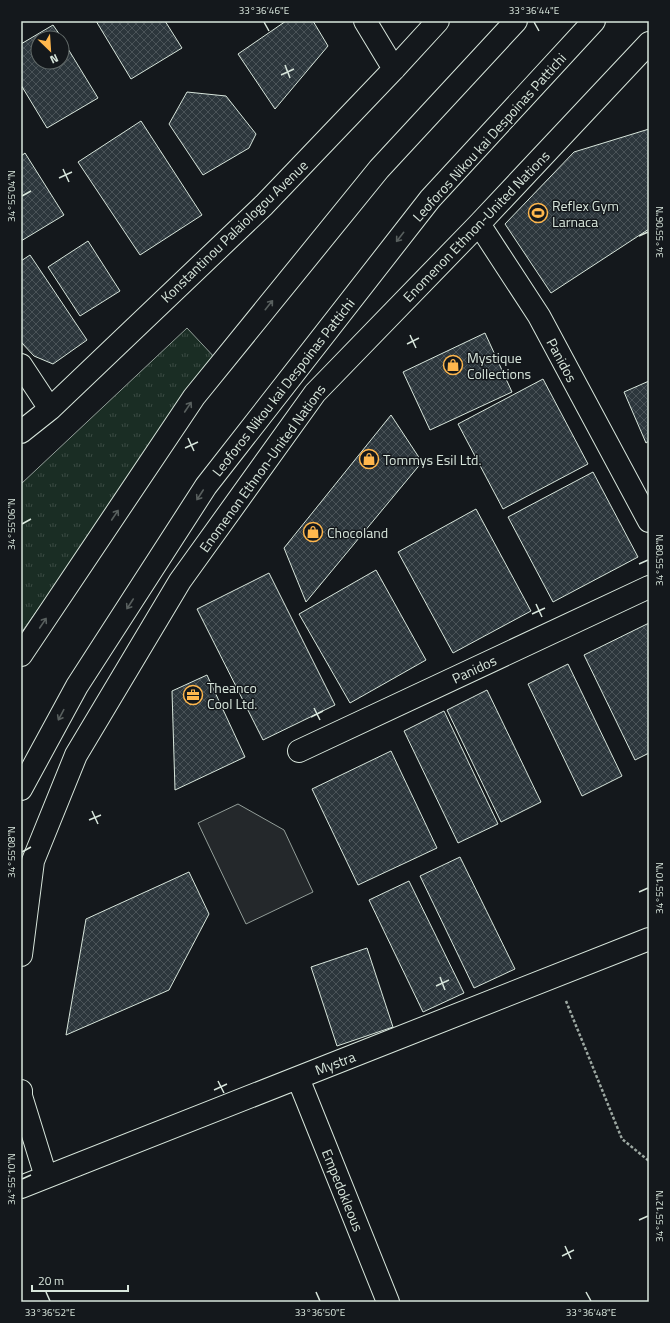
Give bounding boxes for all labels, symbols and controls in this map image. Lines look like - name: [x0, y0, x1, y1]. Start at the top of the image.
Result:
- text: 33°36'46"E: [239, 3, 290, 18]
- text: 33°36'44"E: [509, 3, 560, 18]
- north arrow: [30, 30, 70, 70]
- street label: Leoforos Nikou kai Despoinas Pattichi: [407, 48, 571, 226]
- text: N: [47, 50, 61, 68]
- street label: Enomenon Ethnon-United Nations: [398, 145, 554, 307]
- street label: Konstantinou Palaiologou Avenue: [156, 155, 312, 307]
- text: 34°55'04"N: [4, 170, 19, 222]
- place label: Reflex Gym Larnaca: [552, 195, 619, 232]
- sports icon: Reflex Gym Larnaca: [527, 202, 549, 224]
- text: 34°55'06"N: [652, 206, 667, 258]
- one-way arrow: [396, 232, 404, 243]
- street label: Leoforos Nikou kai Despoinas Pattichi: [207, 294, 359, 480]
- one-way arrow: [264, 300, 273, 311]
- street label: Panidos: [542, 334, 582, 386]
- place label: Mystique Collections: [467, 347, 531, 384]
- shop icon: Mystique Collections: [442, 354, 464, 376]
- street label: Enomenon Ethnon-United Nations: [194, 379, 330, 557]
- one-way arrow: [184, 402, 192, 413]
- shop icon: Tommys Esil Ltd.: [358, 448, 380, 470]
- place label: Tommys Esil Ltd.: [383, 449, 482, 470]
- one-way arrow: [196, 489, 204, 500]
- text: 34°55'06"N: [4, 498, 19, 550]
- one-way arrow: [111, 510, 119, 521]
- shop icon: Chocoland: [302, 521, 324, 543]
- place label: Chocoland: [327, 522, 388, 543]
- text: 34°55'08"N: [652, 534, 667, 586]
- one-way arrow: [126, 598, 134, 609]
- one-way arrow: [39, 618, 47, 629]
- street label: Panidos: [448, 650, 500, 688]
- place label: Theanco Cool Ltd.: [207, 677, 257, 714]
- office icon: Theanco Cool Ltd.: [182, 684, 204, 706]
- one-way arrow: [57, 708, 65, 720]
- text: 34°55'08"N: [4, 826, 19, 878]
- text: 34°55'10"N: [652, 862, 667, 914]
- street label: Mystra: [312, 1046, 358, 1080]
- street label: Empedokleous: [317, 1146, 369, 1234]
- text: 34°55'10"N: [4, 1153, 19, 1205]
- text: 34°55'12"N: [652, 1190, 667, 1242]
- scale bar: [32, 1267, 128, 1293]
- text: 20 m: [38, 1271, 64, 1290]
- text: 33°36'52"E: [25, 1305, 76, 1320]
- text: 33°36'50"E: [295, 1305, 346, 1320]
- text: 33°36'48"E: [566, 1305, 617, 1320]

